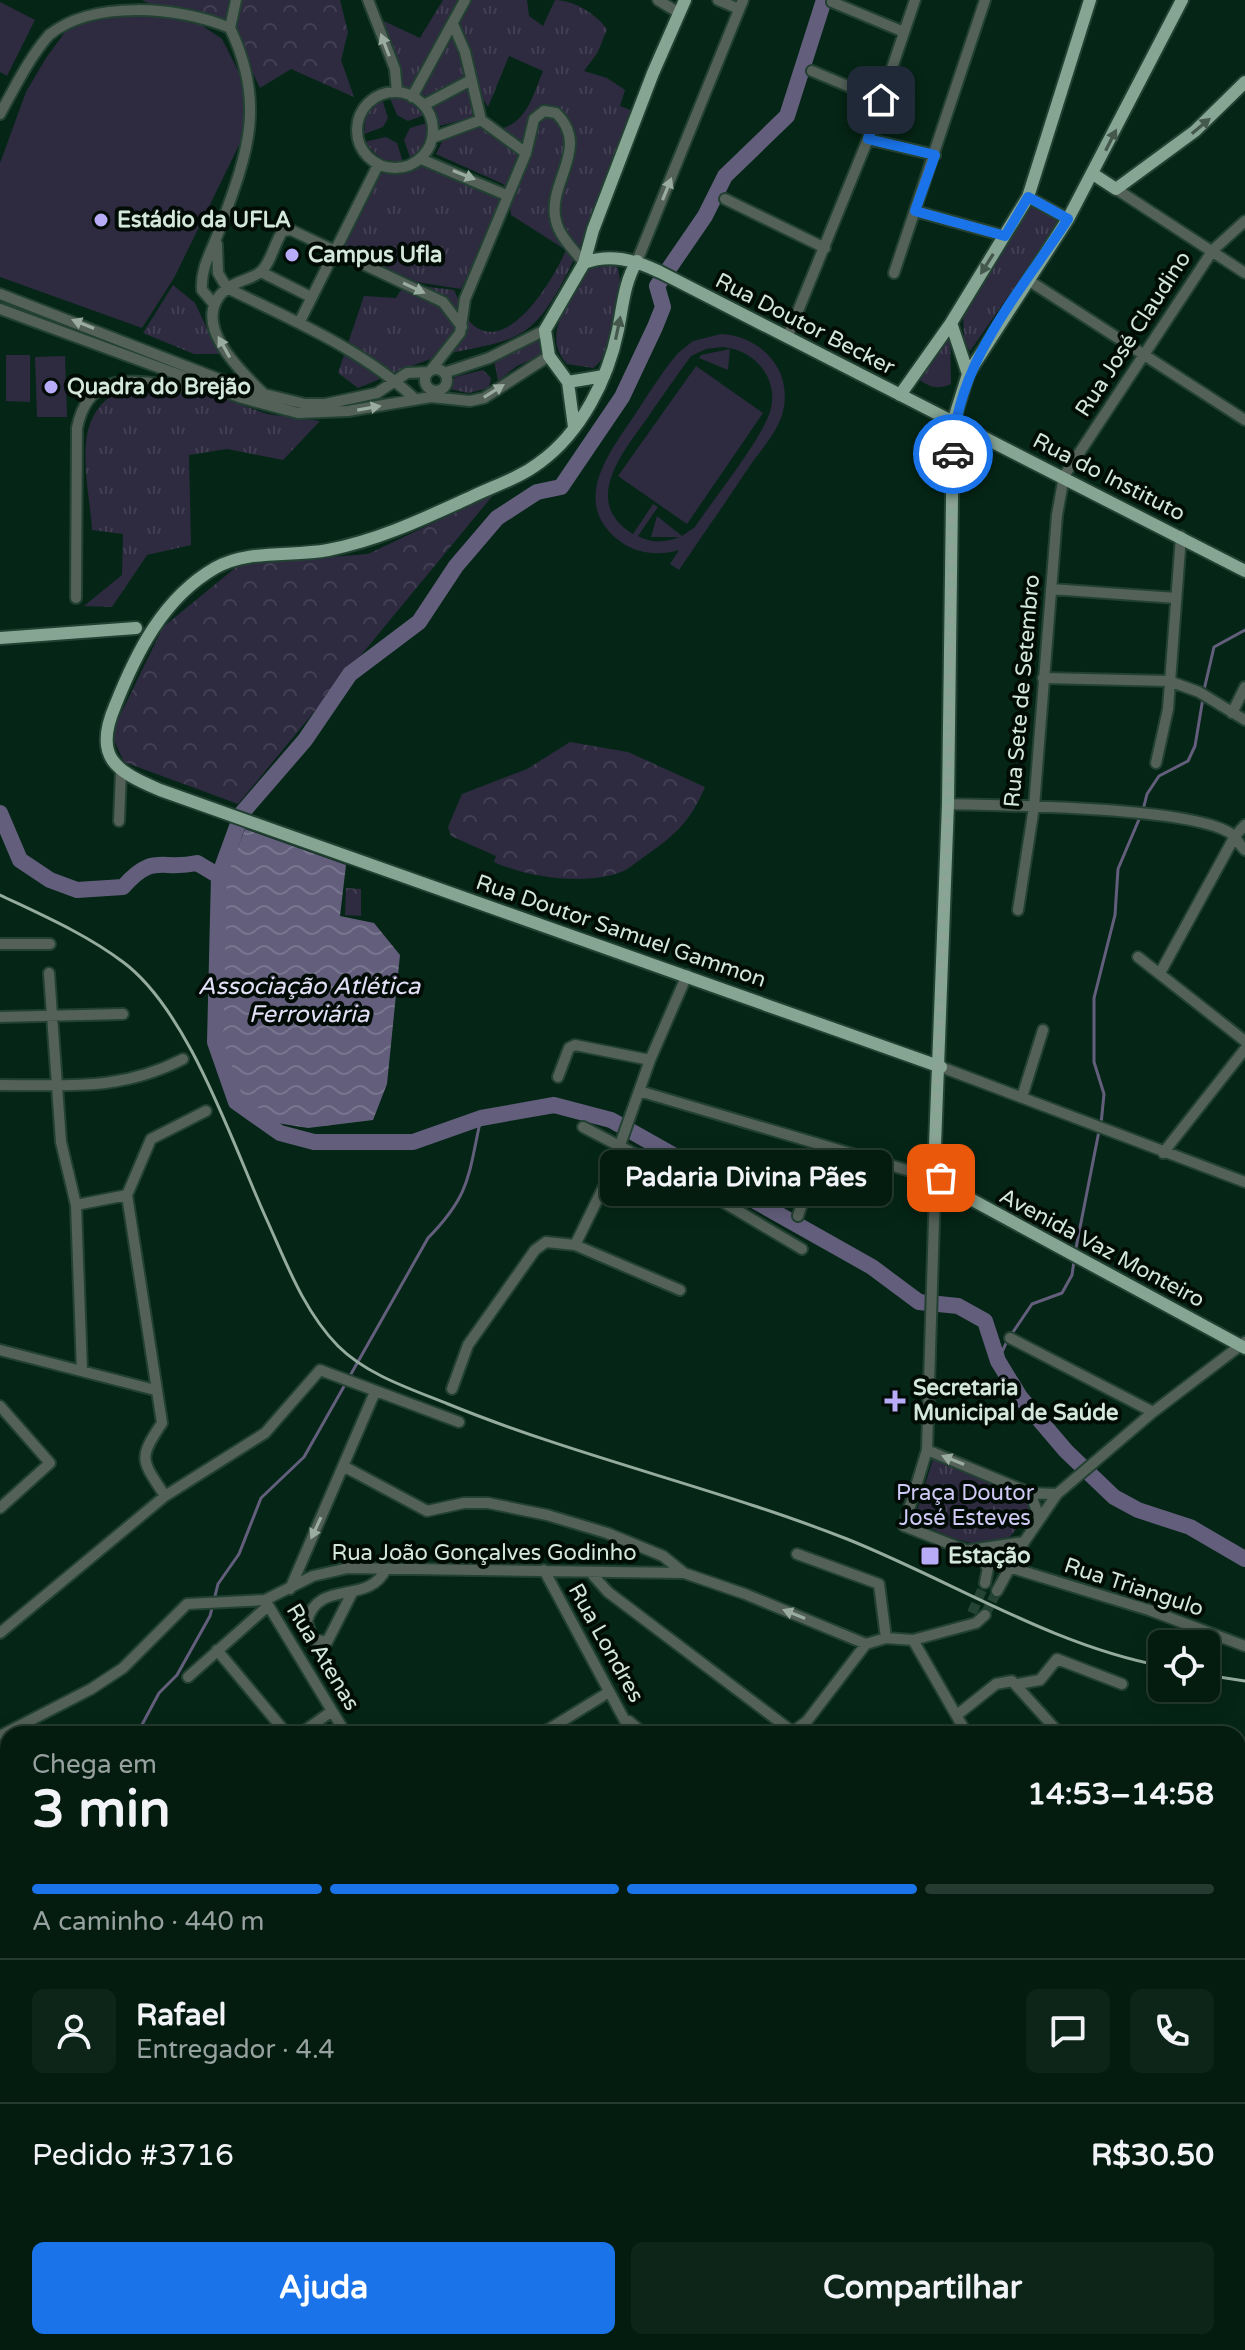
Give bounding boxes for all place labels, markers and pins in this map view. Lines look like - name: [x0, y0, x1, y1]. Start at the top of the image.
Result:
- pin: [847, 66, 915, 134]
- place label: Estádio da UFLA: [117, 207, 291, 233]
- marker: Estádio da UFLA: [92, 211, 110, 229]
- place label: Campus Ufla: [308, 242, 442, 268]
- marker: Campus Ufla: [283, 246, 301, 264]
- place label: Quadra do Brejão: [67, 374, 251, 400]
- marker: Quadra do Brejão: [42, 378, 60, 396]
- pin: [907, 1144, 975, 1212]
- callout: Padaria Divina Pães: [601, 1150, 893, 1206]
- place label: Secretaria Municipal de Saúde: [913, 1375, 1119, 1426]
- marker: Secretaria Municipal de Saúde: [884, 1390, 906, 1412]
- place label: Estação: [948, 1543, 1031, 1569]
- marker: Estação: [919, 1545, 941, 1567]

